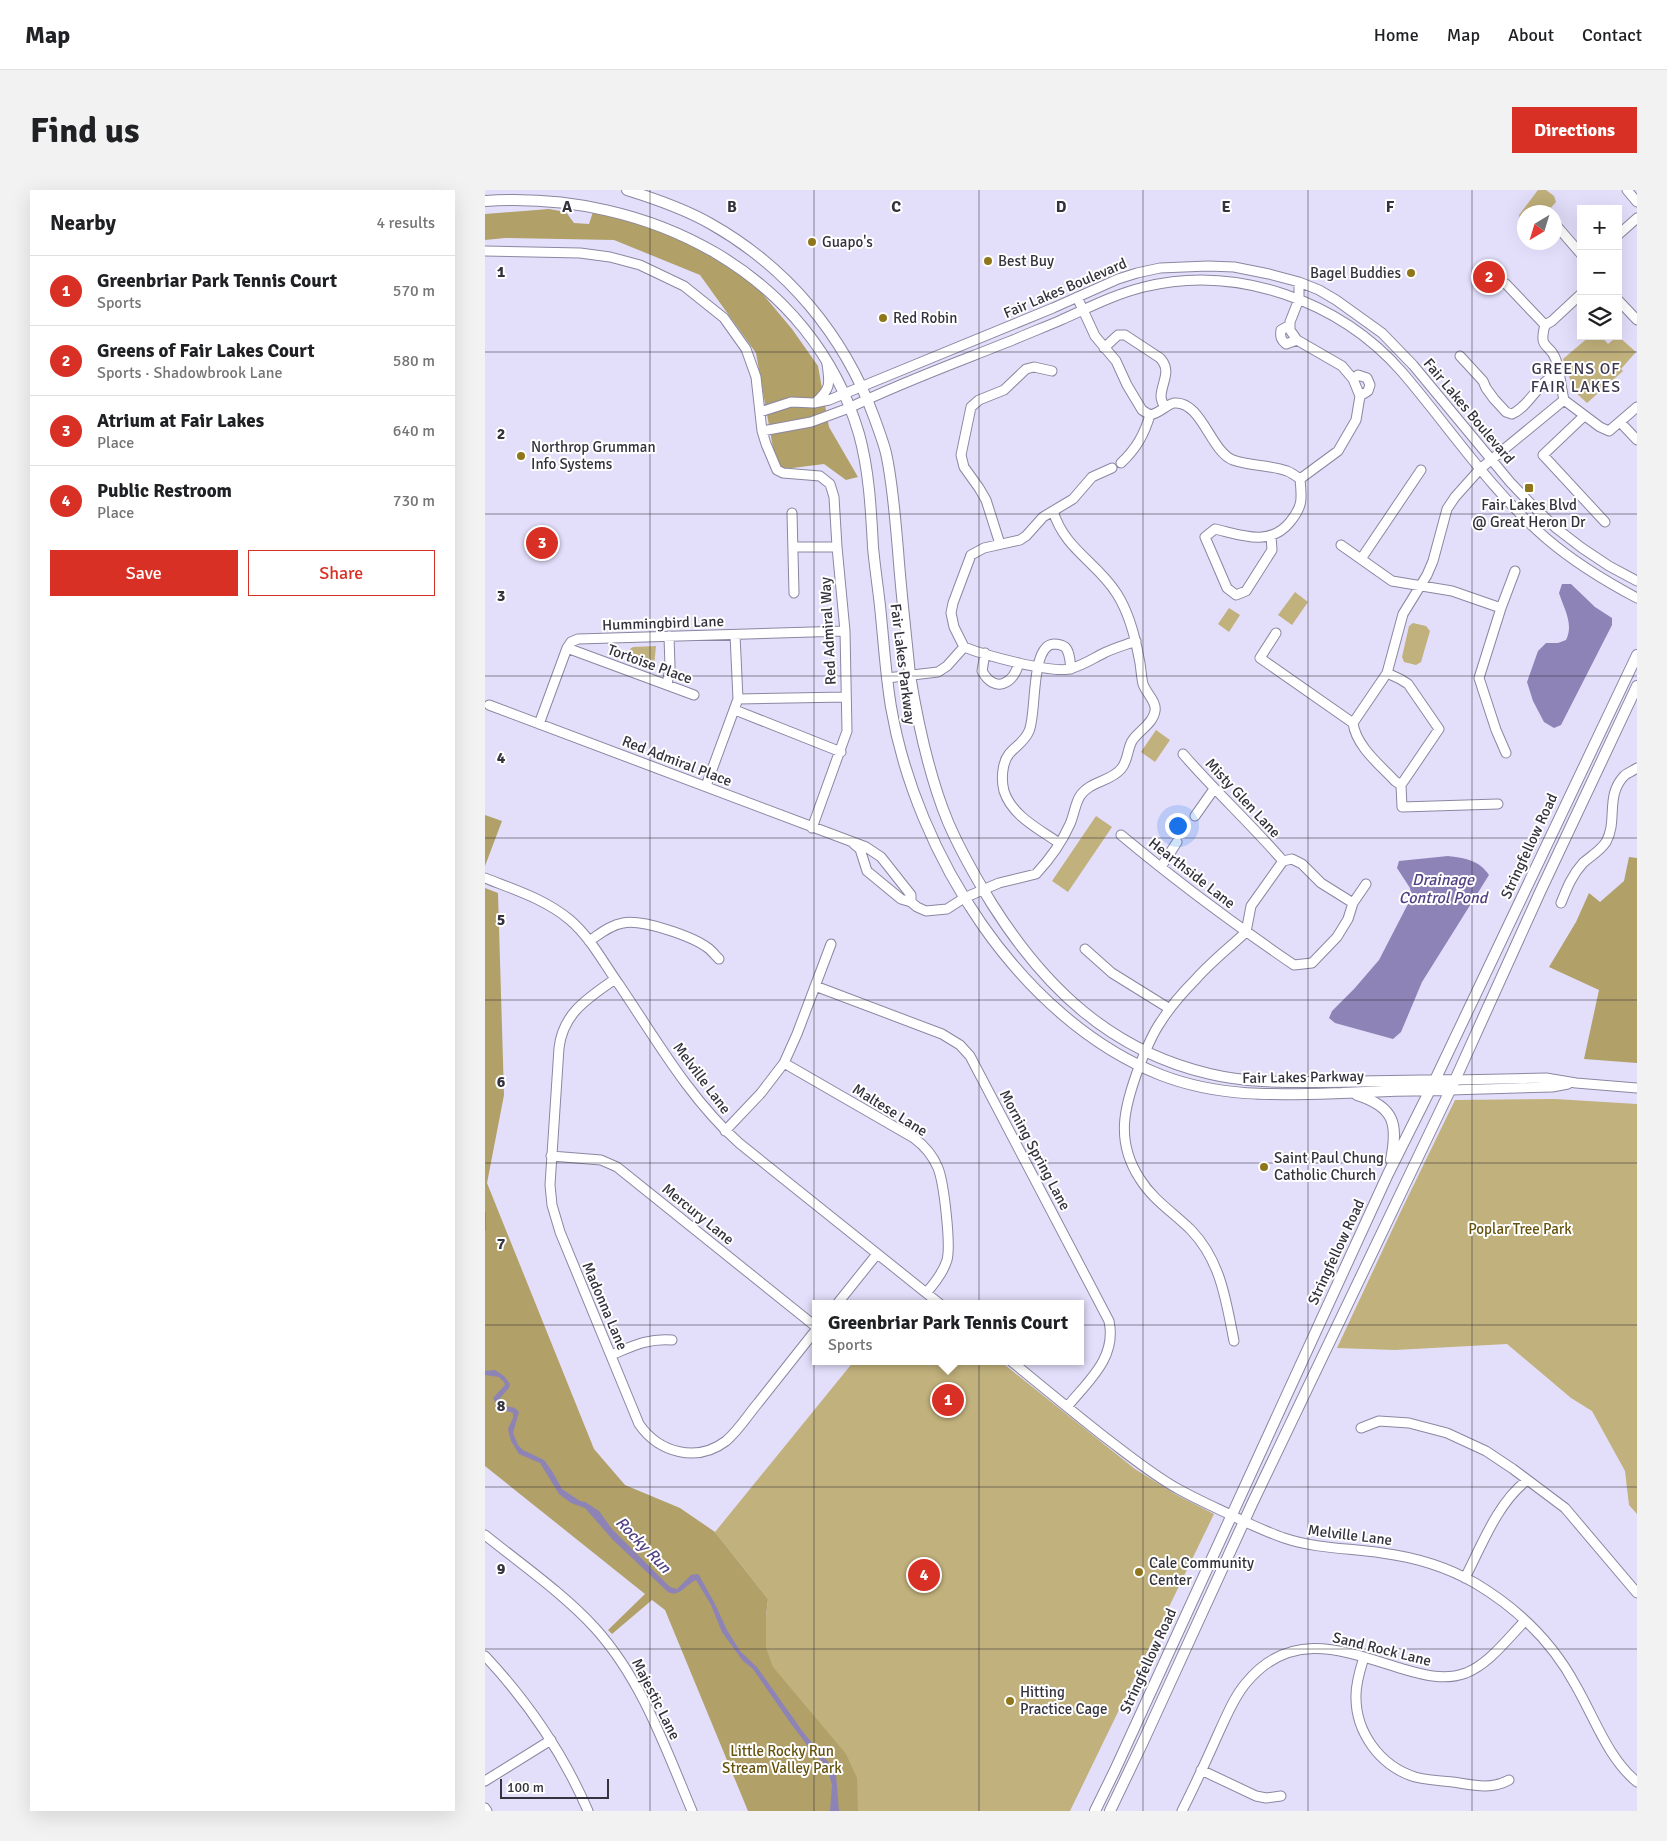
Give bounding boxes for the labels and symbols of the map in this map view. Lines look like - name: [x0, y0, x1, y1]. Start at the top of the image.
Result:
- text: A: [562, 197, 573, 217]
- text: B: [727, 197, 737, 217]
- text: C: [891, 197, 901, 217]
- text: D: [1056, 197, 1067, 217]
- text: E: [1221, 197, 1231, 217]
- text: F: [1386, 197, 1395, 217]
- north arrow: [1517, 205, 1562, 250]
- place label: Guapo's: [822, 233, 873, 251]
- marker: Guapo's: [806, 236, 818, 248]
- place label: Best Buy: [998, 252, 1054, 270]
- street label: Fair Lakes Boulevard: [1001, 254, 1129, 322]
- marker: Best Buy: [982, 255, 994, 267]
- pin: 2: [1473, 258, 1505, 296]
- text: 1: [497, 262, 506, 282]
- place label: Bagel Buddies: [1310, 264, 1401, 282]
- marker: Bagel Buddies: [1405, 267, 1417, 279]
- place label: Red Robin: [893, 309, 957, 327]
- marker: Red Robin: [877, 312, 889, 324]
- street label: Fair Lakes Boulevard: [1420, 355, 1518, 467]
- district label: GREENS OF FAIR LAKES: [1531, 359, 1621, 397]
- text: 2: [497, 424, 505, 444]
- place label: Northrop Grumman Info Systems: [531, 438, 656, 473]
- marker: Northrop Grumman Info Systems: [515, 450, 527, 462]
- marker: Fair Lakes Blvd @ Great Heron Dr: [1523, 482, 1535, 494]
- place label: Fair Lakes Blvd @ Great Heron Dr: [1472, 496, 1586, 531]
- pin: 3: [526, 524, 558, 562]
- street label: Red Admiral Way: [816, 577, 840, 685]
- text: 3: [497, 586, 505, 606]
- street label: Fair Lakes Parkway: [887, 603, 919, 725]
- street label: Hummingbird Lane: [602, 612, 724, 634]
- street label: Tortoise Place: [605, 640, 695, 688]
- street label: Red Admiral Place: [619, 732, 735, 790]
- text: 4: [497, 748, 506, 768]
- street label: Misty Glen Lane: [1202, 754, 1284, 842]
- street label: Stringfellow Road: [1497, 790, 1561, 902]
- your location: [1165, 813, 1191, 839]
- street label: Hearthside Lane: [1145, 834, 1239, 912]
- water label: Drainage Control Pond: [1399, 870, 1490, 908]
- text: 5: [497, 910, 505, 930]
- street label: Melville Lane: [669, 1039, 735, 1117]
- street label: Fair Lakes Parkway: [1242, 1067, 1364, 1087]
- text: 6: [497, 1072, 506, 1092]
- street label: Maltese Lane: [849, 1080, 931, 1140]
- street label: Morning Spring Lane: [996, 1087, 1074, 1213]
- place label: Saint Paul Chung Catholic Church: [1274, 1149, 1384, 1184]
- marker: Saint Paul Chung Catholic Church: [1258, 1161, 1270, 1173]
- street label: Mercury Lane: [658, 1180, 738, 1248]
- street label: Stringfellow Road: [1304, 1196, 1368, 1308]
- park label: Poplar Tree Park: [1468, 1220, 1572, 1238]
- text: 7: [497, 1234, 506, 1254]
- street label: Madonna Lane: [578, 1259, 632, 1353]
- pin: 1: [932, 1381, 964, 1419]
- text: 8: [497, 1396, 506, 1416]
- water label: Rocky Run: [611, 1513, 676, 1578]
- street label: Melville Lane: [1307, 1521, 1393, 1549]
- place label: Cale Community Center: [1149, 1554, 1254, 1589]
- pin: 4: [908, 1556, 940, 1594]
- text: 9: [497, 1559, 506, 1579]
- marker: Cale Community Center: [1133, 1566, 1145, 1578]
- street label: Stringfellow Road: [1116, 1605, 1180, 1717]
- street label: Sand Rock Lane: [1331, 1628, 1433, 1670]
- street label: Majestic Lane: [628, 1655, 684, 1743]
- place label: Hitting Practice Cage: [1020, 1683, 1107, 1718]
- marker: Hitting Practice Cage: [1004, 1695, 1016, 1707]
- park label: Little Rocky Run Stream Valley Park: [722, 1742, 842, 1777]
- scale bar: [500, 1776, 609, 1799]

